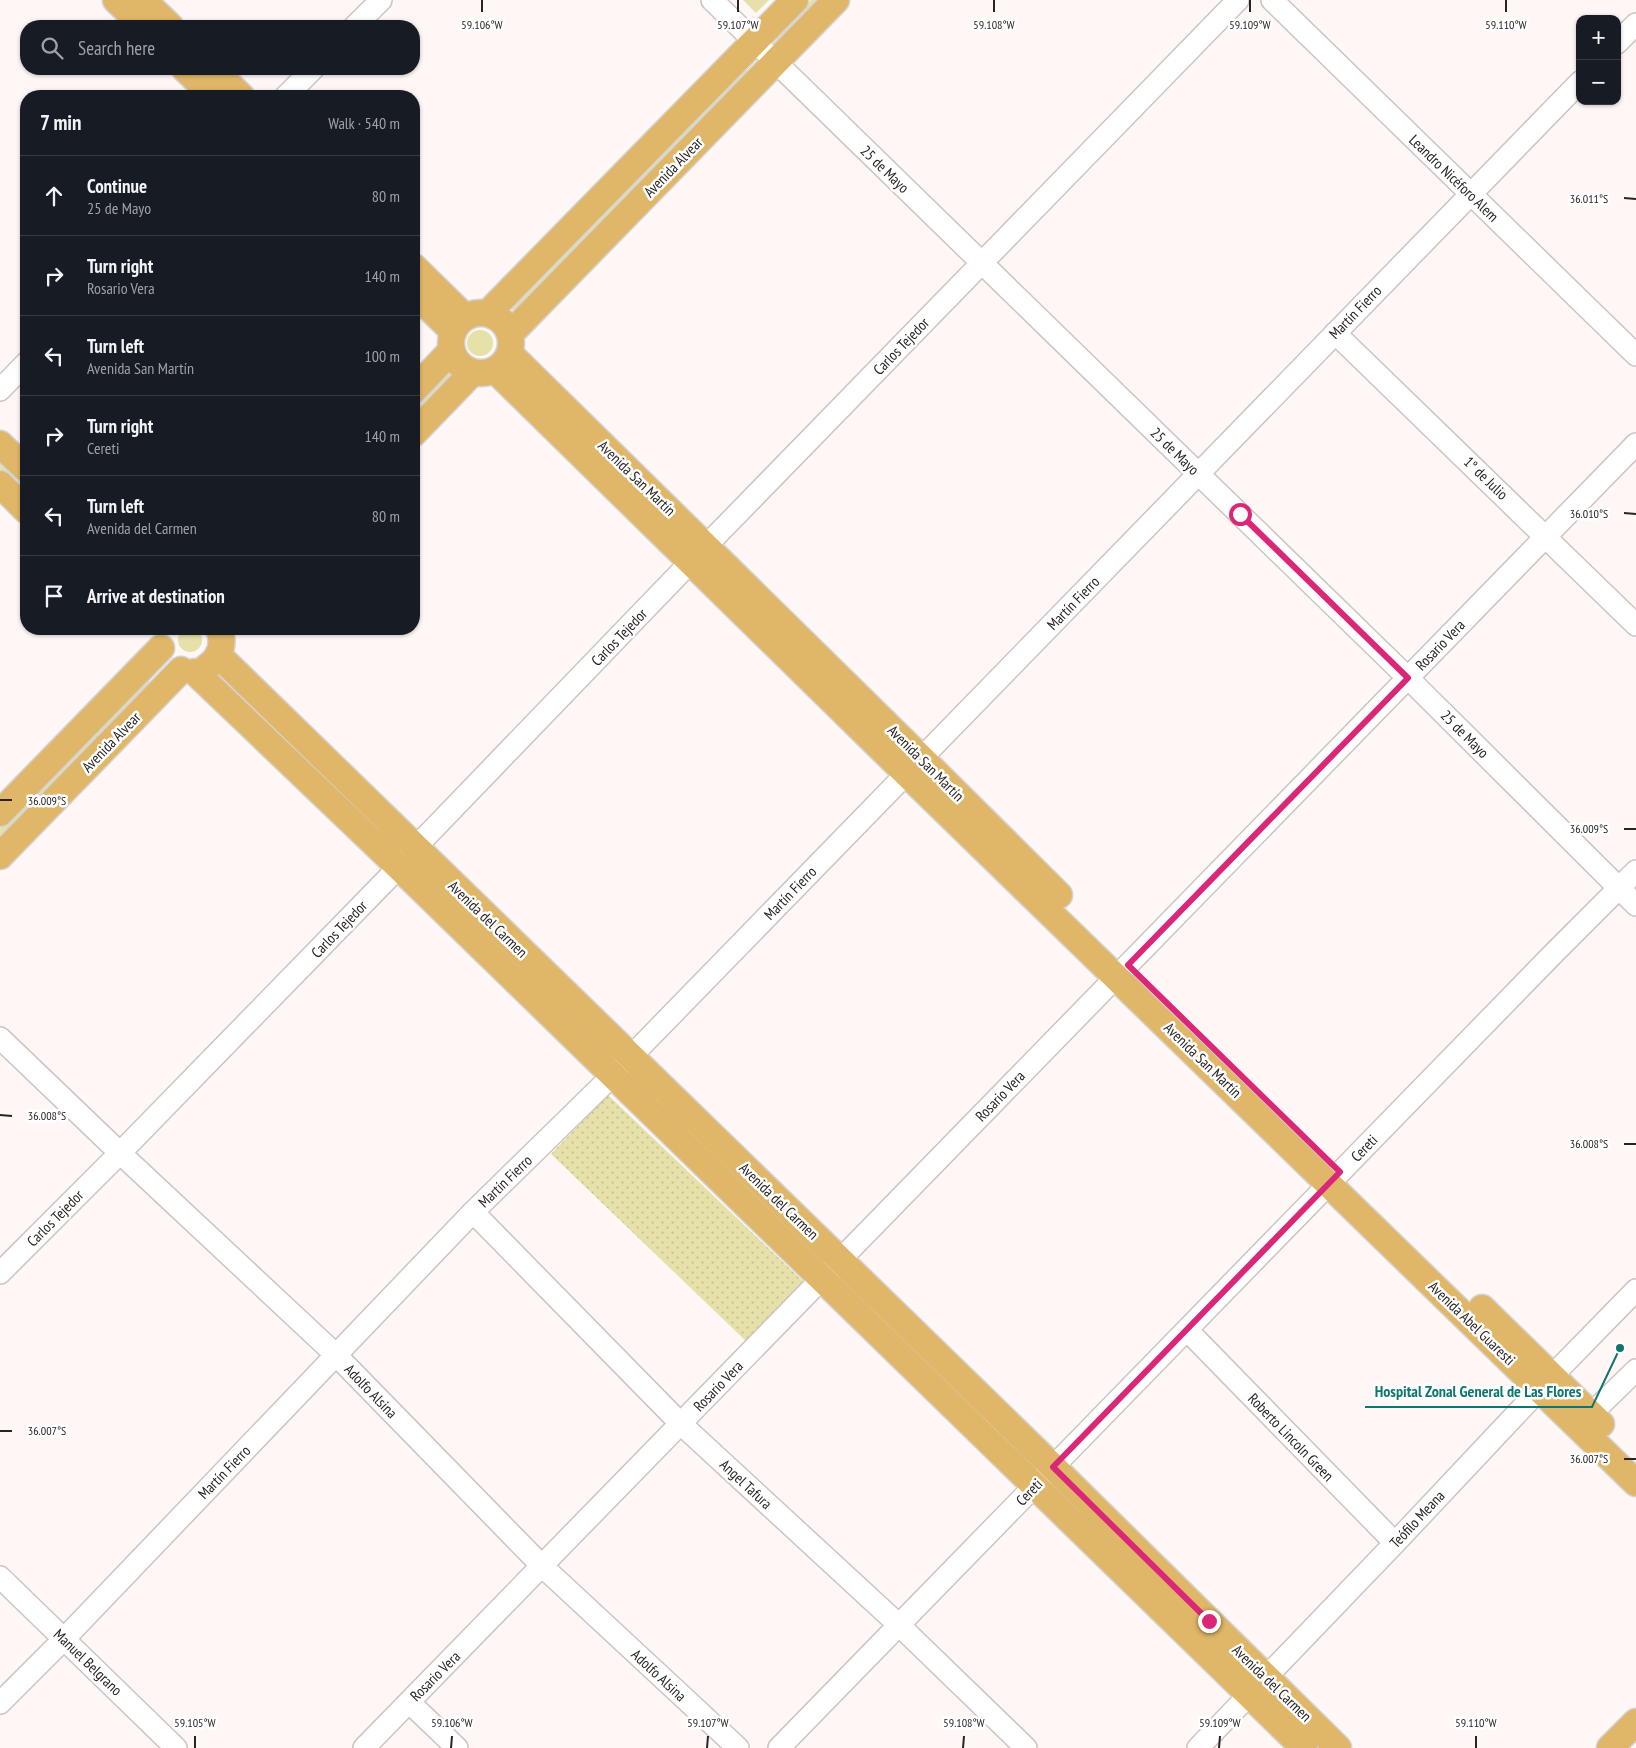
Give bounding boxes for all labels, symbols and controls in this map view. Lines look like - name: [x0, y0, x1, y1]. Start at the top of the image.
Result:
- map controls: [1576, 15, 1621, 105]
- button: +: [1576, 15, 1621, 60]
- text: 59.106°W: [461, 17, 503, 32]
- text: 59.107°W: [717, 17, 759, 32]
- text: 59.108°W: [973, 17, 1015, 32]
- text: 59.109°W: [1229, 17, 1271, 32]
- text: 59.110°W: [1485, 17, 1527, 32]
- search box: [20, 20, 420, 75]
- icon: search: [38, 34, 66, 62]
- text: Search here: [78, 36, 155, 60]
- button: −: [1576, 60, 1621, 105]
- text: 7 min: [40, 109, 82, 136]
- text: Walk · 540 m: [328, 113, 400, 133]
- street label: Leandro Nicéforo Alem: [1405, 130, 1503, 226]
- street label: Avenida Alvear: [640, 132, 707, 201]
- street label: 25 de Mayo: [857, 141, 913, 197]
- text: Continue: [87, 174, 147, 198]
- icon: ahead: [40, 182, 68, 210]
- text: 80 m: [372, 186, 400, 206]
- text: 36.011°S: [1570, 191, 1608, 206]
- text: 25 de Mayo: [87, 198, 151, 218]
- text: Turn right: [87, 254, 153, 278]
- icon: right: [40, 262, 68, 290]
- text: 140 m: [365, 266, 400, 286]
- text: Rosario Vera: [87, 278, 155, 298]
- street label: Martín Fierro: [1325, 281, 1385, 343]
- street label: Carlos Tejedor: [869, 313, 934, 379]
- text: Turn left: [87, 334, 144, 358]
- icon: left: [40, 342, 68, 370]
- text: 100 m: [365, 346, 400, 366]
- text: Avenida San Martín: [87, 358, 194, 378]
- text: Turn right: [87, 414, 153, 438]
- icon: right: [40, 422, 68, 450]
- street label: 25 de Mayo: [1147, 423, 1203, 479]
- text: 140 m: [365, 426, 400, 446]
- street label: Avenida San Martín: [594, 436, 680, 520]
- text: Cereti: [87, 438, 119, 458]
- street label: 1° de Julio: [1460, 452, 1512, 504]
- text: Turn left: [87, 494, 144, 518]
- icon: left: [40, 502, 68, 530]
- route start: [1229, 503, 1252, 526]
- text: 80 m: [372, 506, 400, 526]
- text: 36.010°S: [1570, 506, 1608, 521]
- text: Avenida del Carmen: [87, 518, 197, 538]
- street label: Martín Fierro: [1043, 572, 1103, 634]
- icon: arrive: [40, 582, 68, 610]
- text: Arrive at destination: [87, 584, 225, 608]
- street label: Carlos Tejedor: [587, 604, 652, 670]
- street label: Rosario Vera: [1411, 616, 1469, 674]
- street label: 25 de Mayo: [1437, 706, 1493, 762]
- street label: Avenida Alvear: [78, 707, 145, 776]
- street label: Avenida San Martín: [884, 721, 968, 805]
- text: 36.009°S: [28, 793, 66, 808]
- text: 36.009°S: [1570, 821, 1608, 836]
- street label: Martín Fierro: [760, 862, 820, 924]
- street label: Avenida del Carmen: [444, 876, 532, 962]
- street label: Carlos Tejedor: [307, 896, 372, 962]
- street label: Avenida San Martín: [1160, 1018, 1246, 1102]
- street label: Rosario Vera: [971, 1067, 1029, 1125]
- text: 36.008°S: [28, 1108, 66, 1123]
- street label: Cereti: [1347, 1130, 1381, 1166]
- text: 36.008°S: [1570, 1136, 1608, 1151]
- street label: Martín Fierro: [474, 1151, 536, 1211]
- street label: Avenida del Carmen: [735, 1158, 823, 1244]
- street label: Carlos Tejedor: [23, 1185, 88, 1250]
- street label: Avenida Abel Guaresti: [1425, 1277, 1519, 1369]
- street label: Rosario Vera: [689, 1357, 747, 1415]
- street label: Adolfo Alsina: [341, 1360, 401, 1422]
- callout: Hospital Zonal General de Las Flores: [1365, 1376, 1592, 1407]
- text: Hospital Zonal General de Las Flores: [1375, 1381, 1582, 1401]
- street label: Roberto Lincoln Green: [1244, 1389, 1338, 1485]
- text: 36.007°S: [28, 1423, 66, 1438]
- street label: Martín Fierro: [194, 1441, 254, 1503]
- text: 36.007°S: [1570, 1451, 1608, 1466]
- street label: Angel Tafura: [716, 1455, 776, 1513]
- street label: Cereti: [1012, 1474, 1046, 1510]
- street label: Teófilo Meana: [1386, 1486, 1448, 1552]
- route end: [1198, 1610, 1221, 1633]
- street label: Manuel Belgrano: [50, 1625, 126, 1699]
- street label: Avenida del Carmen: [1228, 1640, 1316, 1726]
- street label: Adolfo Alsina: [628, 1645, 690, 1705]
- street label: Rosario Vera: [406, 1647, 464, 1705]
- text: 59.105°W: [174, 1715, 216, 1730]
- text: 59.106°W: [431, 1715, 473, 1730]
- text: 59.107°W: [687, 1715, 729, 1730]
- text: 59.108°W: [943, 1715, 985, 1730]
- text: 59.109°W: [1199, 1715, 1241, 1730]
- text: 59.110°W: [1455, 1715, 1497, 1730]

